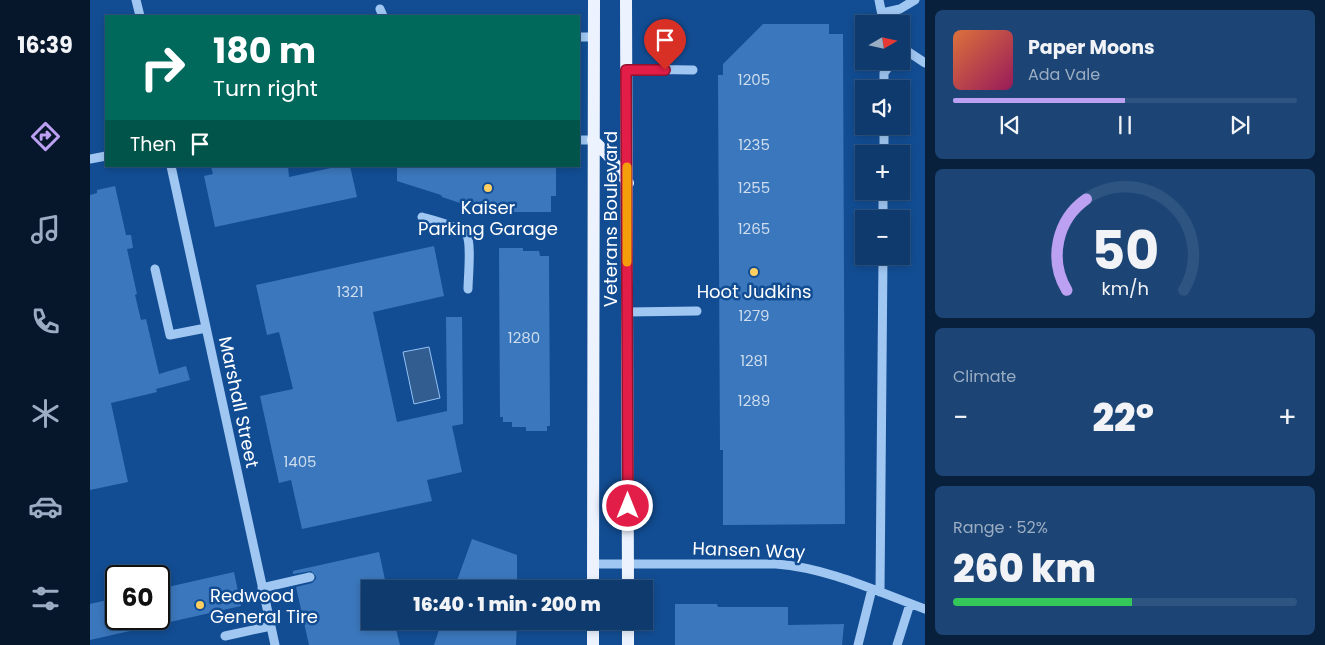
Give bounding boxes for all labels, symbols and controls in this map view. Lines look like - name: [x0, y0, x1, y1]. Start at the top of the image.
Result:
- north arrow: [855, 15, 910, 70]
- map controls: [855, 15, 910, 265]
- pin: [644, 19, 686, 70]
- text: 180 m: [213, 26, 316, 75]
- icon: arrive: [651, 26, 679, 54]
- text: 16:39: [17, 30, 73, 61]
- text: Paper Moons: [1028, 34, 1155, 61]
- icon: right: [130, 35, 195, 100]
- text: Ada Vale: [1028, 63, 1100, 86]
- house number: 1205: [738, 69, 770, 90]
- text: Turn right: [213, 73, 318, 104]
- button: sound: [855, 80, 910, 135]
- icon: previous: [996, 111, 1024, 139]
- icon: pause: [1111, 111, 1139, 139]
- icon: next: [1226, 111, 1254, 139]
- icon: directions: [28, 119, 63, 154]
- icon: arrive: [186, 130, 214, 158]
- text: Then: [130, 131, 176, 158]
- street label: Veterans Boulevard: [598, 131, 623, 307]
- house number: 1235: [738, 134, 770, 155]
- button: +: [855, 145, 910, 200]
- house number: 1255: [738, 177, 770, 198]
- marker: Kaiser Parking Garage: [482, 182, 494, 194]
- place label: Kaiser Parking Garage: [418, 195, 558, 241]
- button: −: [855, 210, 910, 265]
- icon: music: [28, 212, 63, 247]
- text: 50: [1091, 214, 1159, 287]
- house number: 1265: [738, 218, 770, 239]
- marker: Hoot Judkins: [748, 266, 760, 278]
- text: km/h: [1101, 276, 1149, 301]
- place label: Hoot Judkins: [697, 279, 811, 304]
- house number: 1321: [336, 281, 364, 302]
- icon: phone: [28, 304, 63, 339]
- house number: 1279: [738, 305, 770, 326]
- house number: 1280: [508, 327, 540, 348]
- street label: Marshall Street: [213, 334, 265, 470]
- house number: 1281: [740, 350, 768, 371]
- text: Climate: [953, 365, 1016, 388]
- house number: 1289: [738, 390, 770, 411]
- text: 22°: [1092, 391, 1154, 444]
- icon: climate: [28, 396, 63, 431]
- text: −: [953, 398, 968, 437]
- text: +: [1278, 398, 1297, 437]
- house number: 1405: [283, 451, 317, 472]
- position arrow: [601, 479, 653, 531]
- icon: car: [28, 489, 63, 524]
- text: Range · 52%: [953, 516, 1048, 539]
- street label: Hansen Way: [692, 536, 806, 564]
- text: 260 km: [953, 542, 1096, 595]
- speed limit sign: 60: [105, 565, 170, 630]
- icon: filters: [28, 581, 63, 616]
- place label: Redwood General Tire: [210, 583, 318, 629]
- text: 16:40 · 1 min · 200 m: [413, 591, 601, 618]
- marker: Redwood General Tire: [194, 599, 206, 611]

